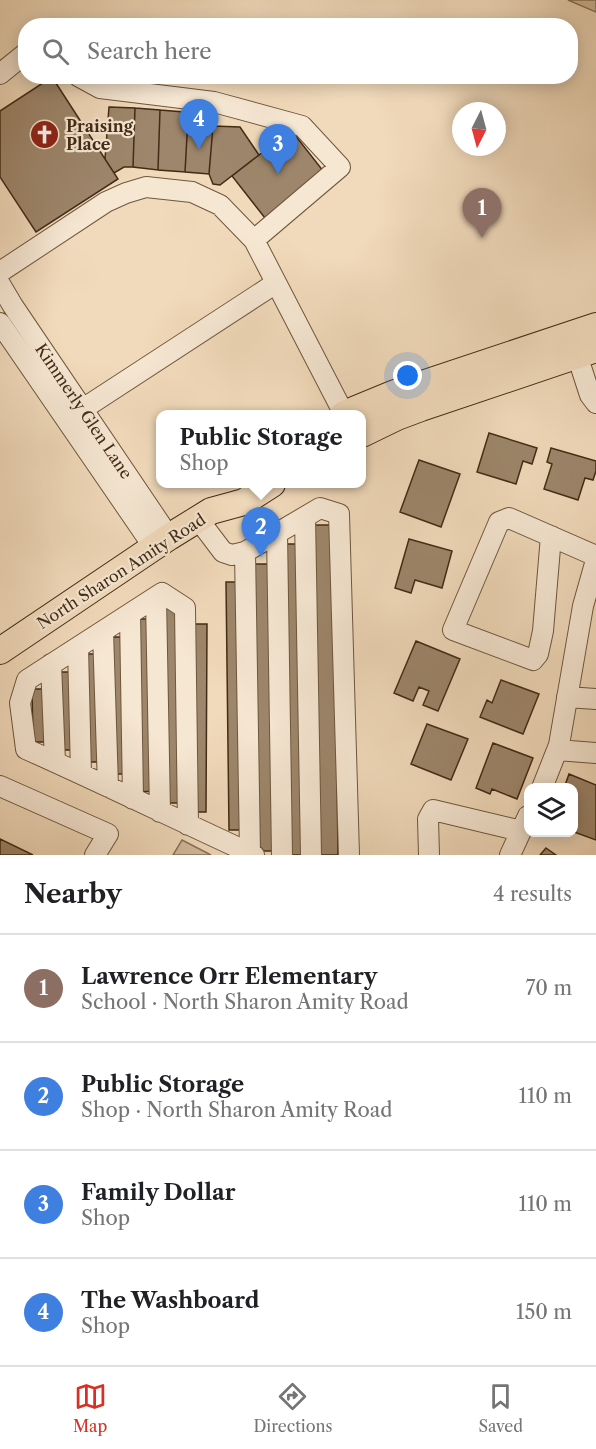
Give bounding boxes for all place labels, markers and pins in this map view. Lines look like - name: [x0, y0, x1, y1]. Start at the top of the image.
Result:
- pin: 4: [180, 100, 218, 149]
- place label: Praising Place: [66, 116, 134, 154]
- church icon: Praising Place: [29, 119, 61, 151]
- pin: 3: [258, 124, 298, 174]
- pin: 1: [462, 188, 502, 238]
- pin: 2: [242, 508, 280, 557]

